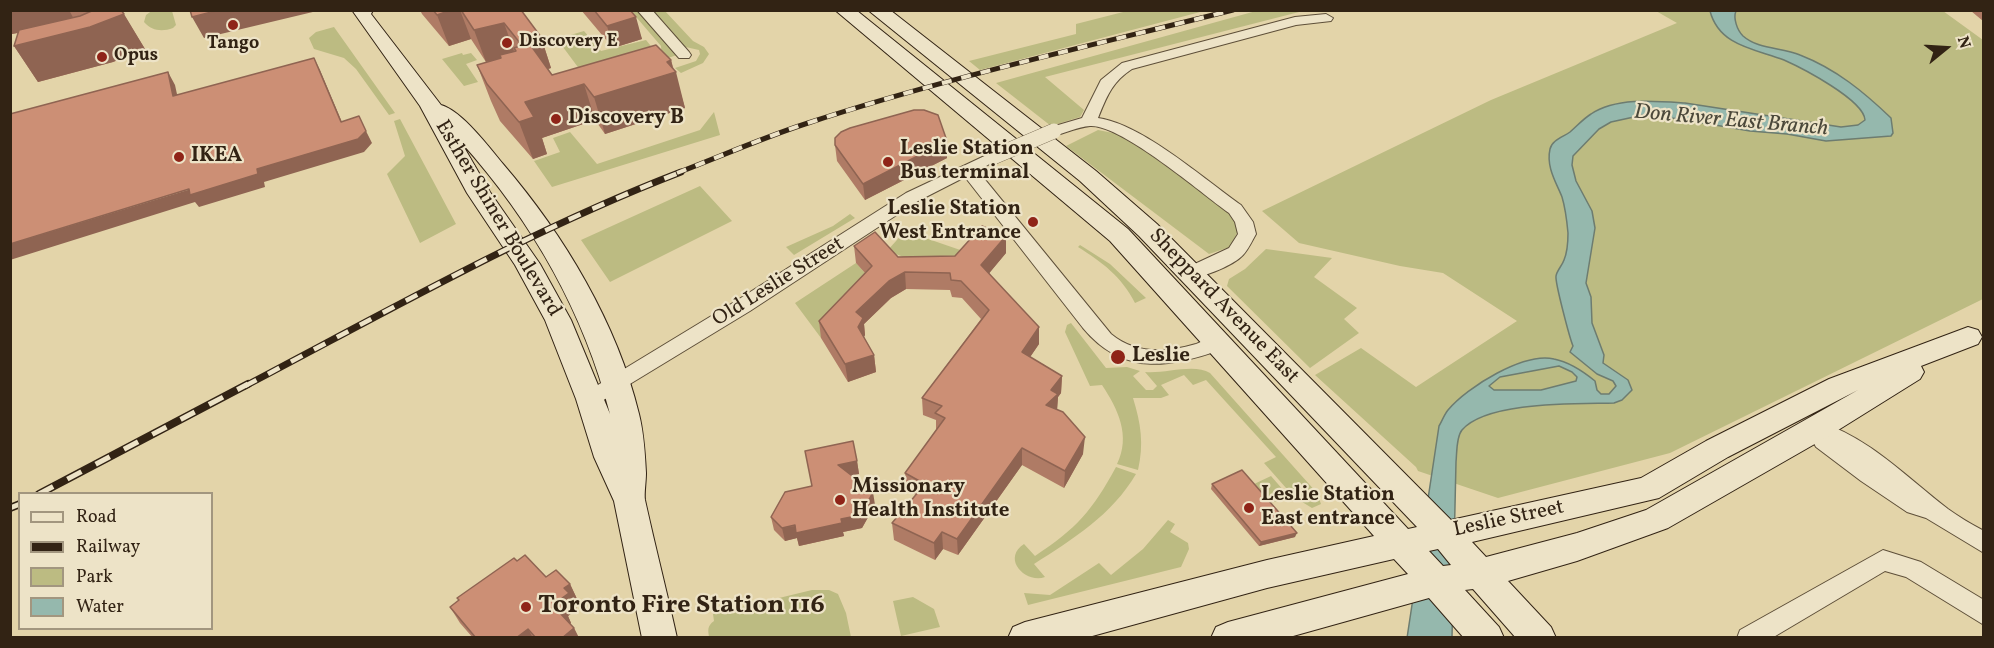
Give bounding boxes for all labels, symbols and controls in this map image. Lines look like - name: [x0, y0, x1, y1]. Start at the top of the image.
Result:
- marker: Tango: [226, 18, 240, 32]
- north arrow: [1916, 18, 1976, 78]
- place label: Discovery E: [519, 32, 618, 54]
- place label: Tango: [207, 34, 259, 56]
- text: N: [1951, 34, 1975, 51]
- marker: Discovery E: [500, 36, 514, 50]
- place label: Opus: [114, 46, 158, 68]
- marker: Opus: [95, 50, 109, 64]
- water label: Don River East Branch: [1633, 100, 1829, 144]
- place label: Discovery B: [568, 106, 684, 132]
- marker: Discovery B: [549, 112, 563, 126]
- street label: Esther Shiner Boulevard: [428, 116, 566, 322]
- place label: Leslie Station Bus terminal: [900, 137, 1034, 187]
- place label: IKEA: [191, 144, 242, 170]
- marker: IKEA: [172, 150, 186, 164]
- marker: Leslie Station Bus terminal: [881, 155, 895, 169]
- place label: Leslie Station West Entrance: [879, 197, 1021, 247]
- marker: Leslie Station West Entrance: [1026, 215, 1040, 229]
- street label: Sheppard Avenue East: [1142, 224, 1304, 390]
- street label: Old Leslie Street: [709, 233, 849, 333]
- place label: Leslie: [1132, 344, 1190, 370]
- marker: Leslie: [1109, 348, 1127, 366]
- place label: Missionary Health Institute: [852, 475, 1009, 525]
- place label: Leslie Station East entrance: [1261, 483, 1395, 533]
- legend: [18, 492, 213, 630]
- marker: Missionary Health Institute: [833, 493, 847, 507]
- street label: Leslie Street: [1451, 496, 1567, 544]
- marker: Leslie Station East entrance: [1242, 501, 1256, 515]
- text: Road: [76, 505, 117, 530]
- text: Railway: [76, 535, 140, 560]
- text: Park: [76, 565, 113, 590]
- place label: Toronto Fire Station 116: [538, 591, 825, 623]
- text: Water: [76, 595, 124, 620]
- marker: Toronto Fire Station 116: [519, 600, 533, 614]

